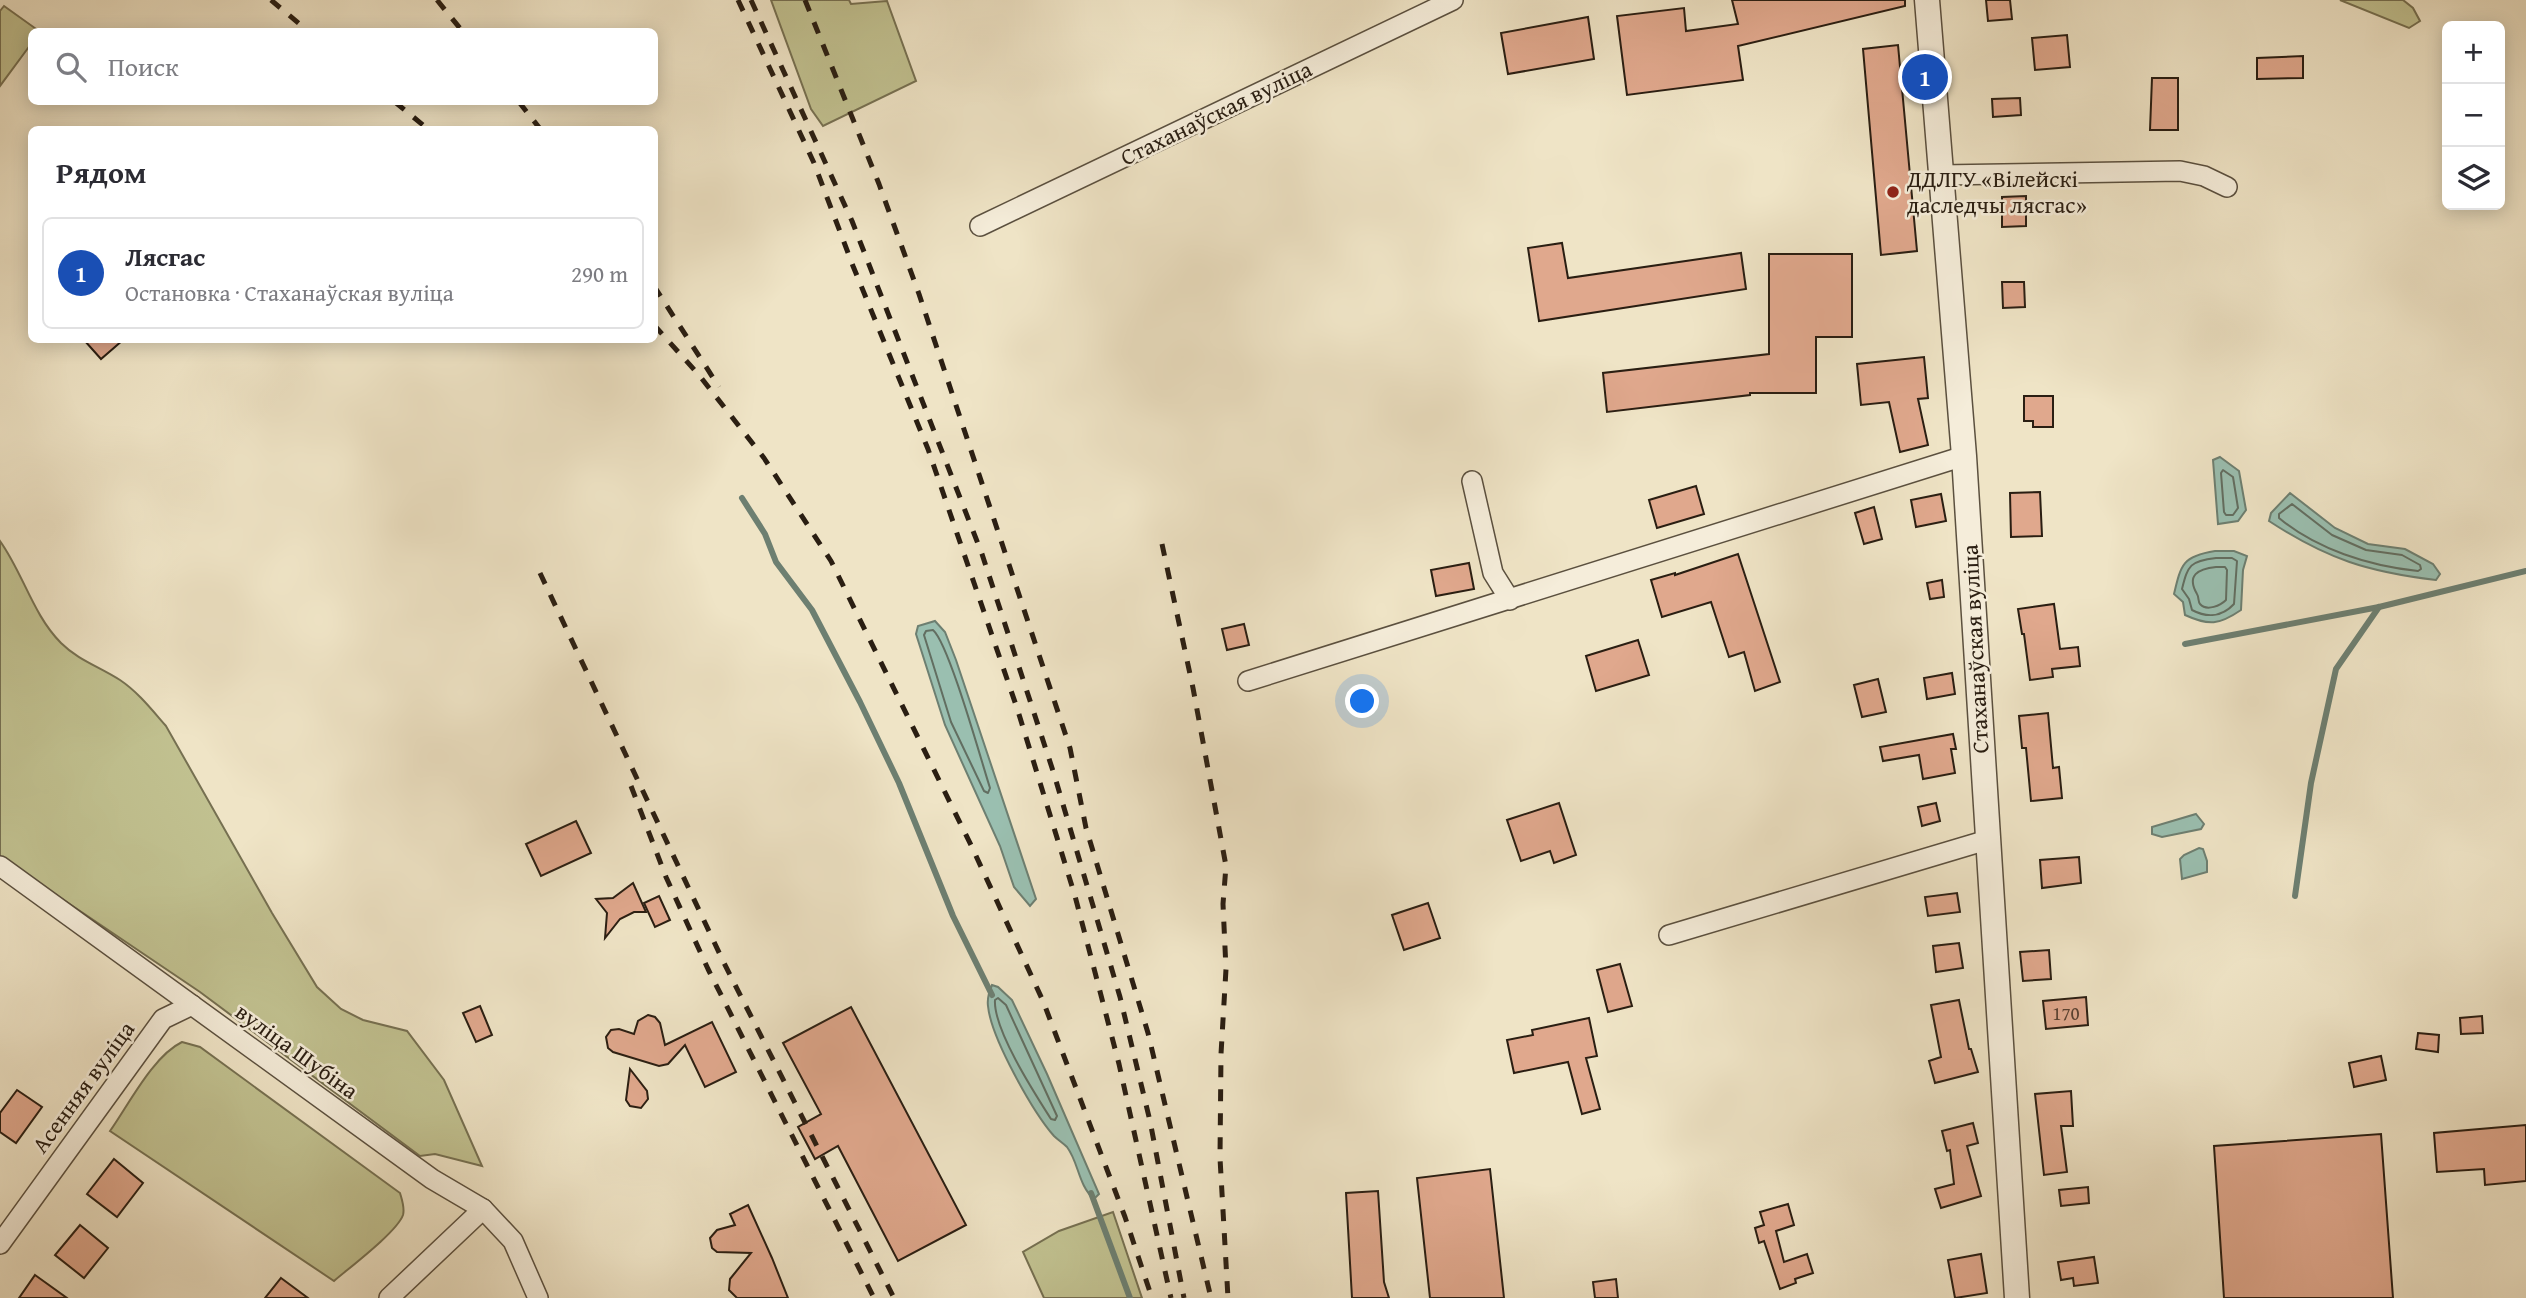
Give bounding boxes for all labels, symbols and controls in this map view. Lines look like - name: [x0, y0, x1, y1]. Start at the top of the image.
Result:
- map controls: [2442, 21, 2505, 210]
- button: +: [2442, 21, 2505, 84]
- search box: [28, 28, 658, 105]
- text: Поиск: [108, 47, 179, 86]
- icon: search: [52, 48, 90, 86]
- pin: 1: [1902, 51, 1948, 103]
- street label: Стаханаўская вуліца: [1115, 52, 1317, 173]
- button: −: [2442, 84, 2505, 147]
- button: layers: [2442, 147, 2505, 210]
- text: Рядом: [56, 150, 147, 194]
- place label: ДДЛГУ «Вілейскі даследчы лясгас»: [1906, 162, 2087, 221]
- marker: ДДЛГУ «Вілейскі даследчы лясгас»: [1885, 184, 1901, 200]
- text: Лясгас: [125, 237, 205, 276]
- text: 1: [75, 257, 87, 290]
- text: 290 m: [571, 257, 628, 290]
- text: Остановка · Стаханаўская вуліца: [125, 276, 454, 309]
- street label: Стаханаўская вуліца: [1953, 544, 1996, 754]
- your location: [1345, 684, 1379, 718]
- street label: вуліца Шубіна: [229, 995, 366, 1106]
- house number: 170: [2052, 999, 2080, 1027]
- street label: Асенняя вуліца: [23, 1014, 142, 1160]

